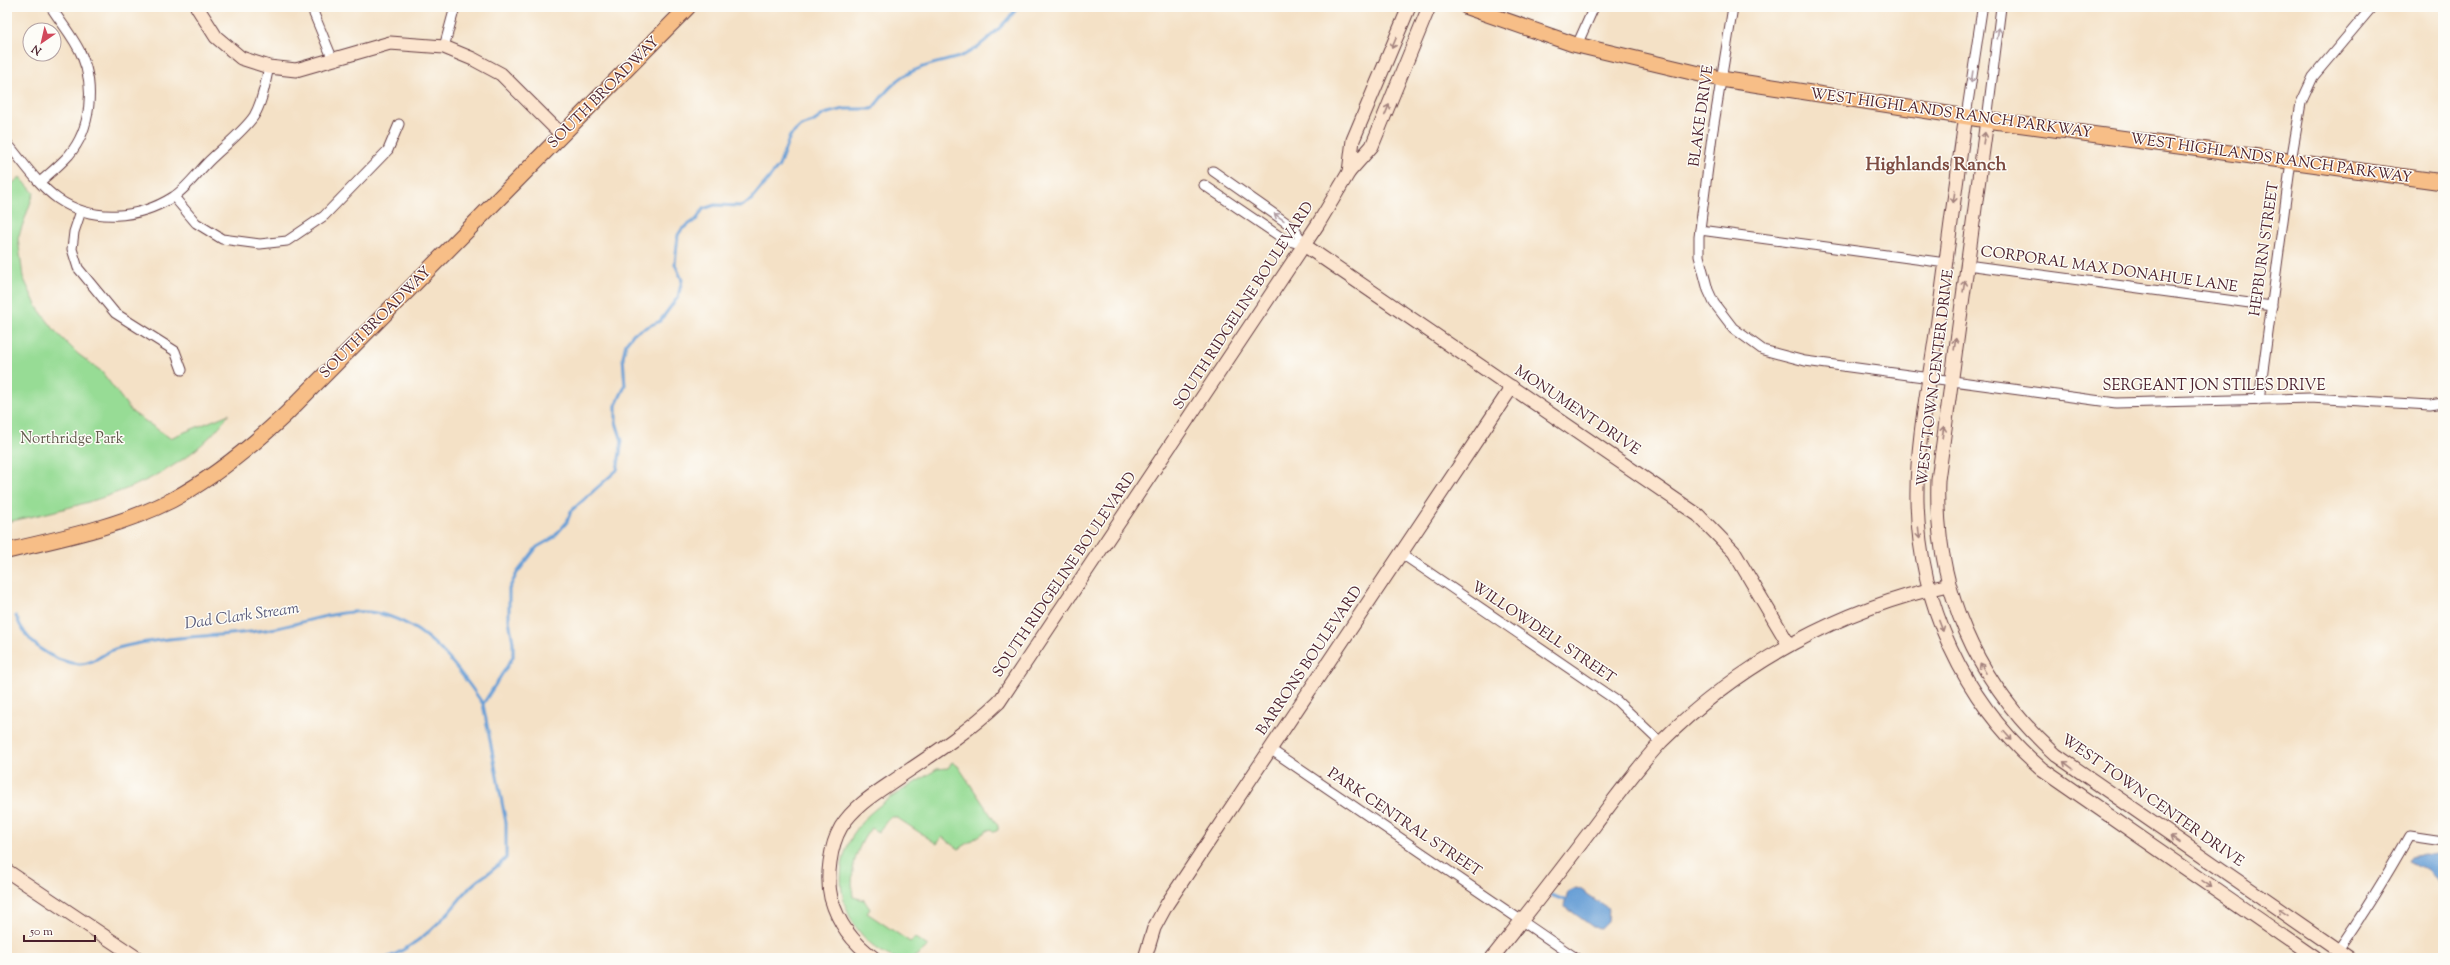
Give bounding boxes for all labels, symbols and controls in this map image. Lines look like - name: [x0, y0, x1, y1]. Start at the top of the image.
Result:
- north arrow: [22, 22, 62, 62]
- one-way arrow: [1994, 27, 2002, 40]
- street label: SOUTH BROADWAY: [543, 32, 665, 154]
- one-way arrow: [1390, 36, 1397, 48]
- text: N: [29, 40, 46, 59]
- street label: BLAKE DRIVE: [1684, 64, 1720, 168]
- one-way arrow: [1968, 70, 1976, 83]
- street label: WEST HIGHLANDS RANCH PARKWAY: [1809, 84, 2094, 144]
- one-way arrow: [1383, 104, 1391, 116]
- street label: WEST HIGHLANDS RANCH PARKWAY: [2129, 129, 2414, 189]
- one-way arrow: [1980, 132, 1988, 145]
- district label: Highlands Ranch: [1865, 152, 2007, 179]
- street label: HEPBURN STREET: [2245, 180, 2285, 318]
- one-way arrow: [1951, 190, 1958, 203]
- street label: SOUTH RIDGELINE BOULEVARD: [1169, 198, 1319, 414]
- one-way arrow: [1274, 213, 1285, 221]
- street label: CORPORAL MAX DONAHUE LANE: [1979, 242, 2239, 298]
- street label: SOUTH BROADWAY: [315, 262, 437, 384]
- street label: WEST TOWN CENTER DRIVE: [1912, 268, 1960, 488]
- one-way arrow: [1960, 279, 1968, 292]
- one-way arrow: [1951, 338, 1959, 351]
- street label: MONUMENT DRIVE: [1510, 361, 1644, 461]
- street label: SERGEANT JON STILES DRIVE: [2102, 376, 2326, 397]
- one-way arrow: [1940, 426, 1947, 439]
- park label: Northridge Park: [20, 429, 124, 450]
- street label: SOUTH RIDGELINE BOULEVARD: [988, 468, 1142, 682]
- one-way arrow: [1915, 526, 1923, 539]
- street label: WILLOWDELL STREET: [1467, 577, 1620, 689]
- street label: BARRONS BOULEVARD: [1252, 582, 1368, 740]
- water label: Dad Clark Stream: [183, 598, 301, 636]
- one-way arrow: [1938, 620, 1946, 632]
- one-way arrow: [1979, 663, 1987, 674]
- street label: WEST TOWN CENTER DRIVE: [2056, 730, 2248, 872]
- one-way arrow: [2004, 731, 2013, 742]
- one-way arrow: [2063, 760, 2074, 769]
- street label: PARK CENTRAL STREET: [1323, 763, 1486, 883]
- one-way arrow: [2169, 834, 2181, 842]
- one-way arrow: [2201, 880, 2212, 888]
- one-way arrow: [2277, 908, 2288, 916]
- scale bar: [24, 917, 95, 943]
- text: 50 m: [29, 923, 53, 941]

